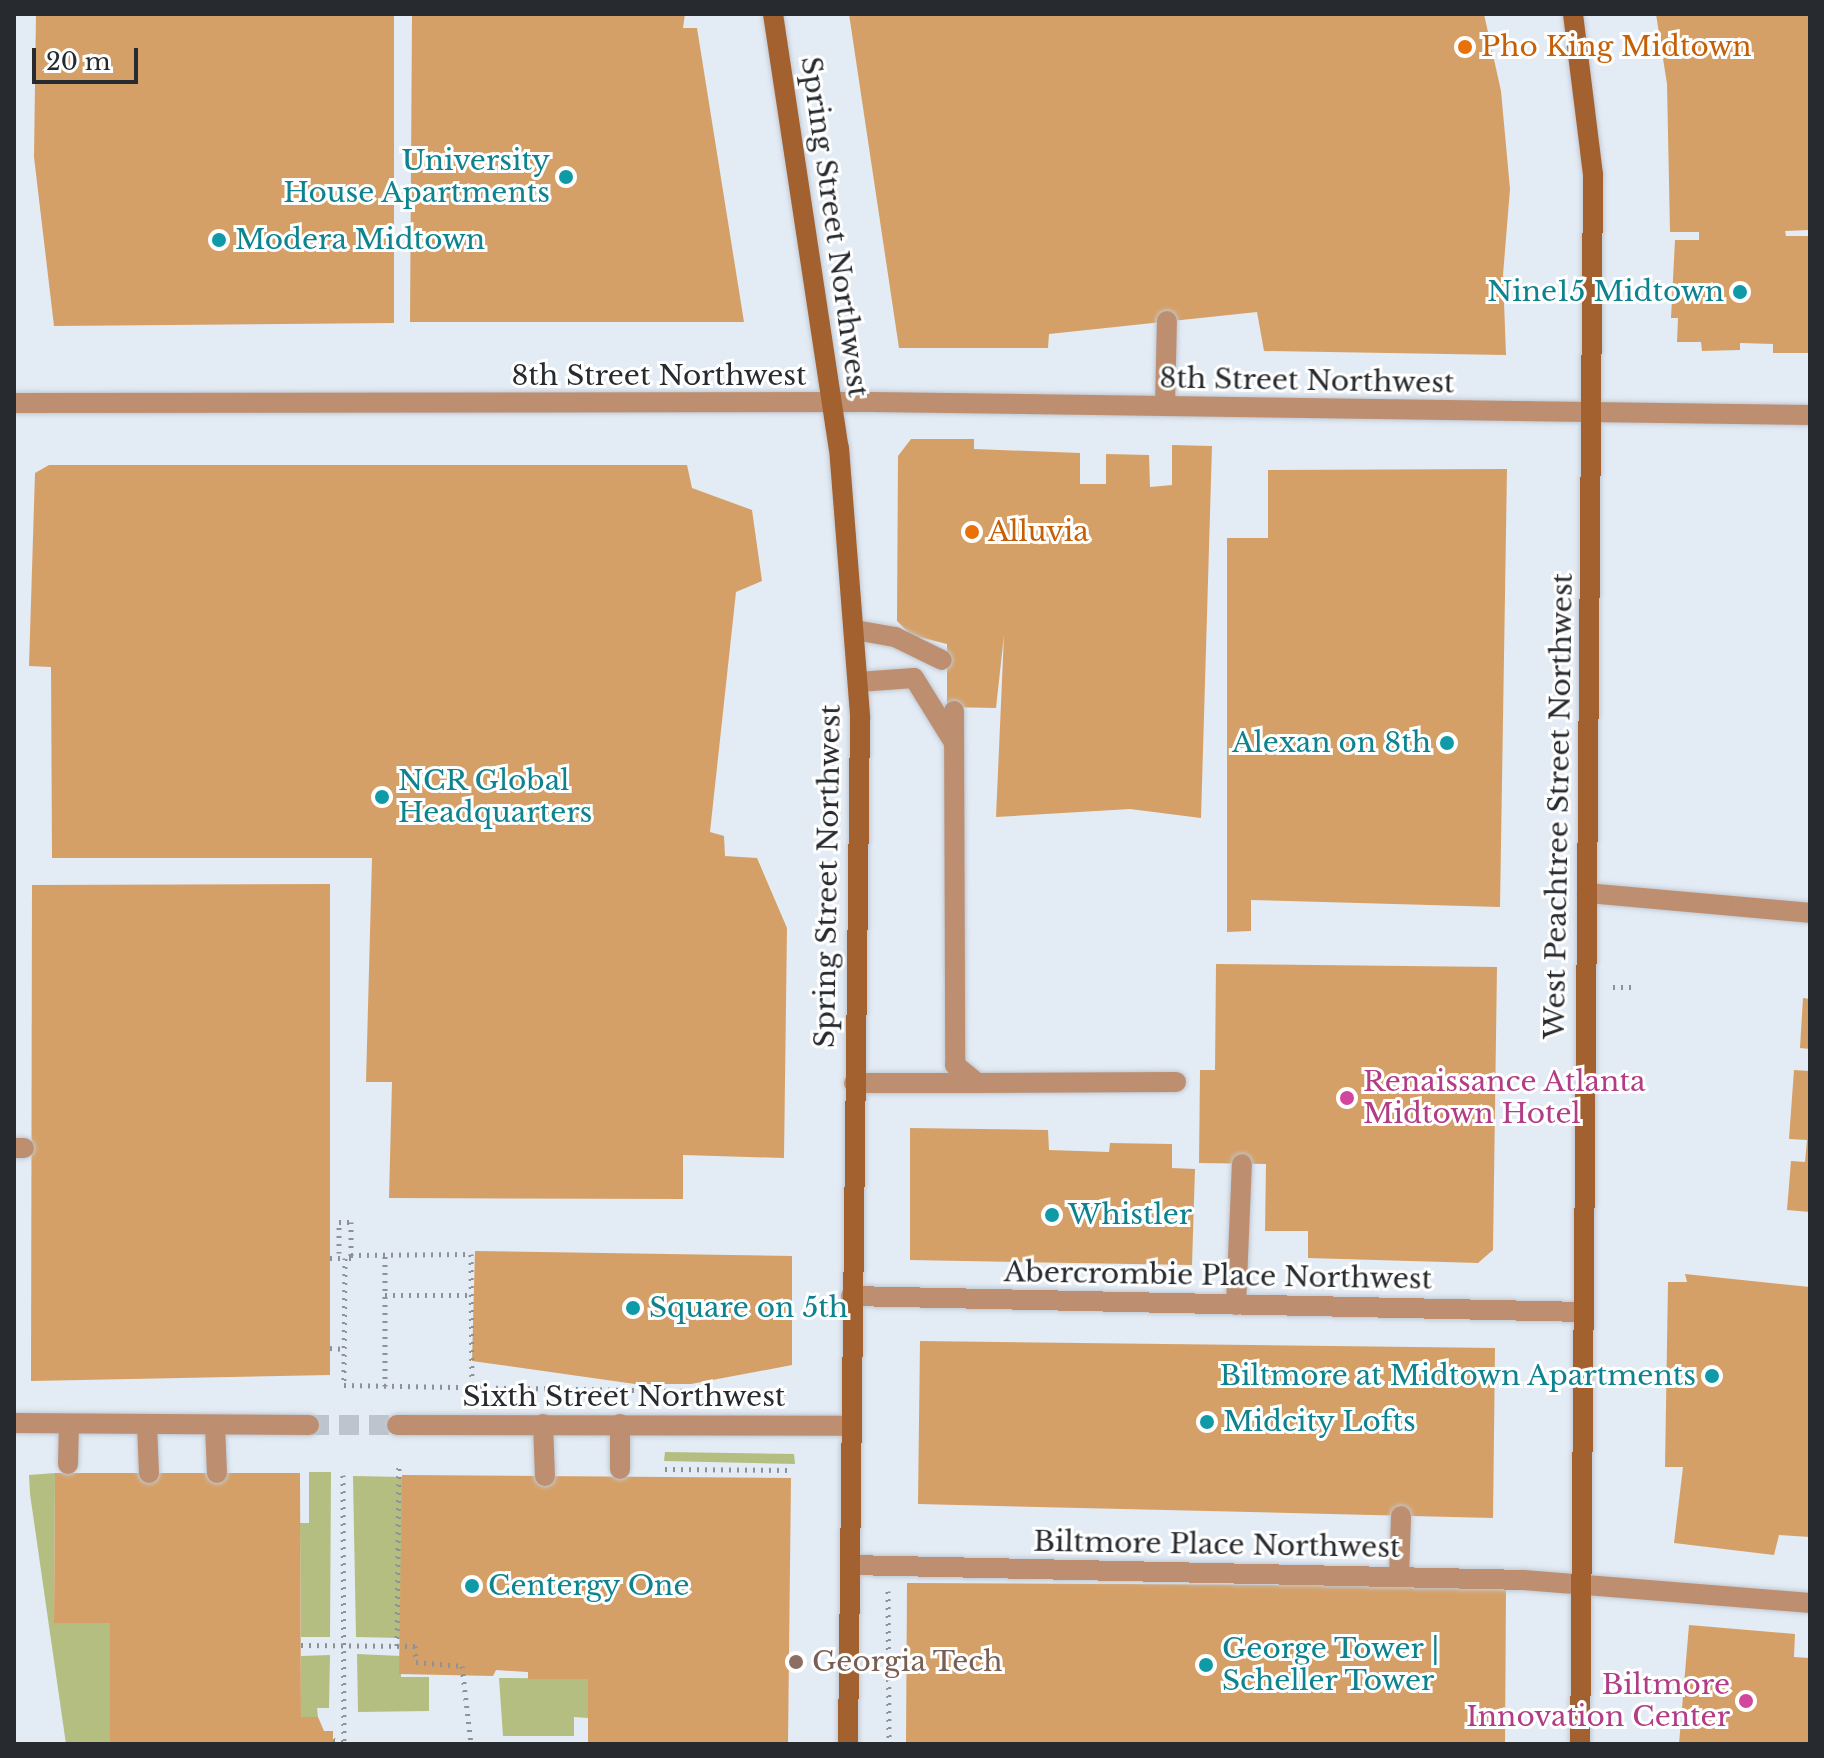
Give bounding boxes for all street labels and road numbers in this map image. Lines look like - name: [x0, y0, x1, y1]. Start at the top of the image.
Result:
- street label: Spring Street Northwest: [793, 54, 875, 400]
- street label: 8th Street Northwest: [511, 359, 807, 393]
- street label: 8th Street Northwest: [1159, 362, 1455, 400]
- street label: West Peachtree Street Northwest: [1538, 573, 1580, 1039]
- street label: Spring Street Northwest: [808, 704, 848, 1048]
- street label: Abercrombie Place Northwest: [1004, 1255, 1432, 1297]
- street label: Sixth Street Northwest: [463, 1380, 785, 1414]
- street label: Biltmore Place Northwest: [1033, 1525, 1401, 1565]

